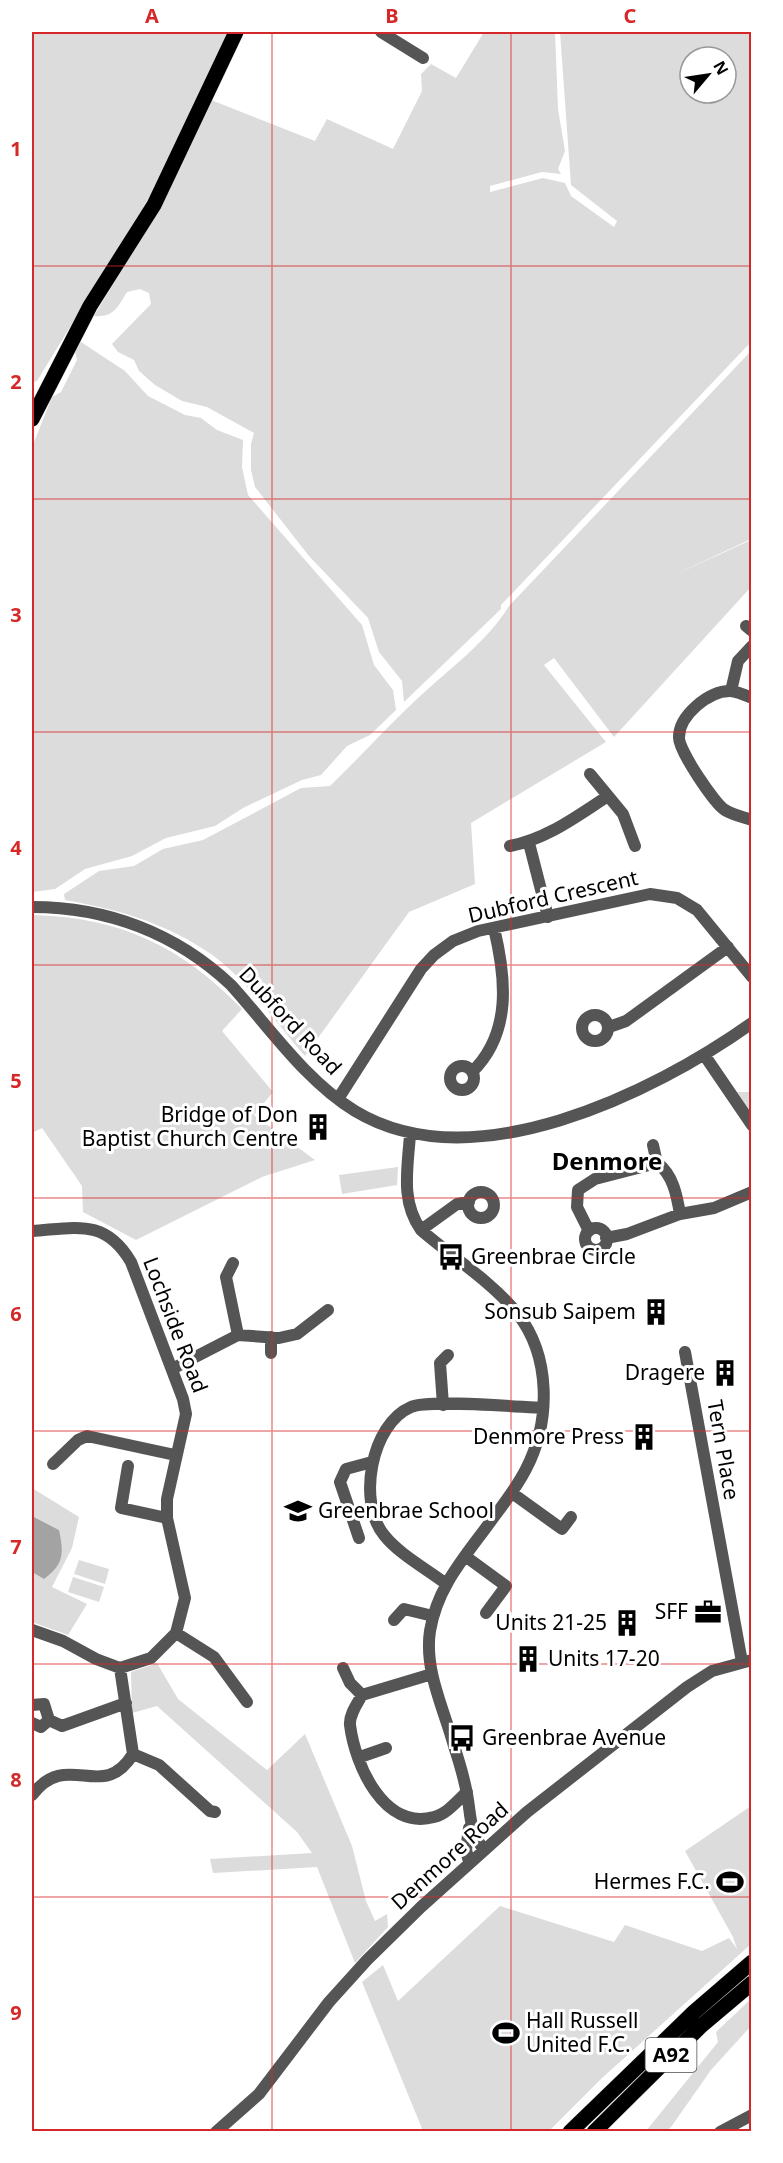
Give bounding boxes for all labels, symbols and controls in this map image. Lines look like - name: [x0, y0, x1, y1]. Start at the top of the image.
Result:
- text: A: [145, 2, 159, 29]
- text: B: [385, 2, 399, 29]
- text: C: [624, 2, 637, 29]
- north arrow: [678, 45, 738, 105]
- text: N: [708, 57, 734, 79]
- text: 1: [10, 135, 22, 162]
- text: 2: [10, 368, 22, 395]
- text: 3: [10, 601, 22, 628]
- text: 4: [10, 834, 22, 861]
- street label: Dubford Crescent: [465, 863, 641, 929]
- street label: Dubford Road: [233, 960, 348, 1080]
- text: 5: [10, 1067, 22, 1094]
- place label: Bridge of Don Baptist Church Centre: [82, 1100, 298, 1152]
- building icon: Bridge of Don Baptist Church Centre: [303, 1112, 333, 1142]
- district label: Denmore: [552, 1144, 662, 1177]
- bus stop icon: Greenbrae Circle: [436, 1242, 466, 1272]
- place label: Greenbrae Circle: [471, 1242, 636, 1270]
- street label: Lochside Road: [137, 1253, 215, 1396]
- place label: Sonsub Saipem: [484, 1297, 636, 1325]
- building icon: Sonsub Saipem: [641, 1297, 671, 1327]
- text: 6: [10, 1300, 22, 1327]
- place label: Dragere: [625, 1358, 705, 1386]
- building icon: Dragere: [710, 1358, 740, 1388]
- street label: Tern Place: [701, 1398, 747, 1502]
- place label: Denmore Press: [473, 1422, 624, 1450]
- building icon: Denmore Press: [629, 1422, 659, 1452]
- school or university icon: Greenbrae School: [283, 1496, 313, 1526]
- place label: Greenbrae School: [318, 1496, 494, 1524]
- text: 7: [10, 1533, 22, 1560]
- place label: SFF: [655, 1597, 688, 1625]
- office icon: SFF: [693, 1597, 723, 1627]
- place label: Units 21-25: [495, 1608, 607, 1636]
- building icon: Units 21-25: [612, 1608, 642, 1638]
- building icon: Units 17-20: [513, 1644, 543, 1674]
- place label: Units 17-20: [548, 1644, 660, 1672]
- bus stop icon: Greenbrae Avenue: [447, 1723, 477, 1753]
- place label: Greenbrae Avenue: [482, 1723, 666, 1751]
- text: 8: [10, 1766, 22, 1793]
- street label: Denmore Road: [385, 1795, 514, 1915]
- place label: Hermes F.C.: [594, 1867, 710, 1895]
- sports icon: Hermes F.C.: [715, 1867, 745, 1897]
- text: 9: [10, 1999, 22, 2026]
- place label: Hall Russell United F.C.: [526, 2006, 638, 2058]
- sports icon: Hall Russell United F.C.: [491, 2018, 521, 2048]
- road number: A92: [646, 2038, 696, 2072]

